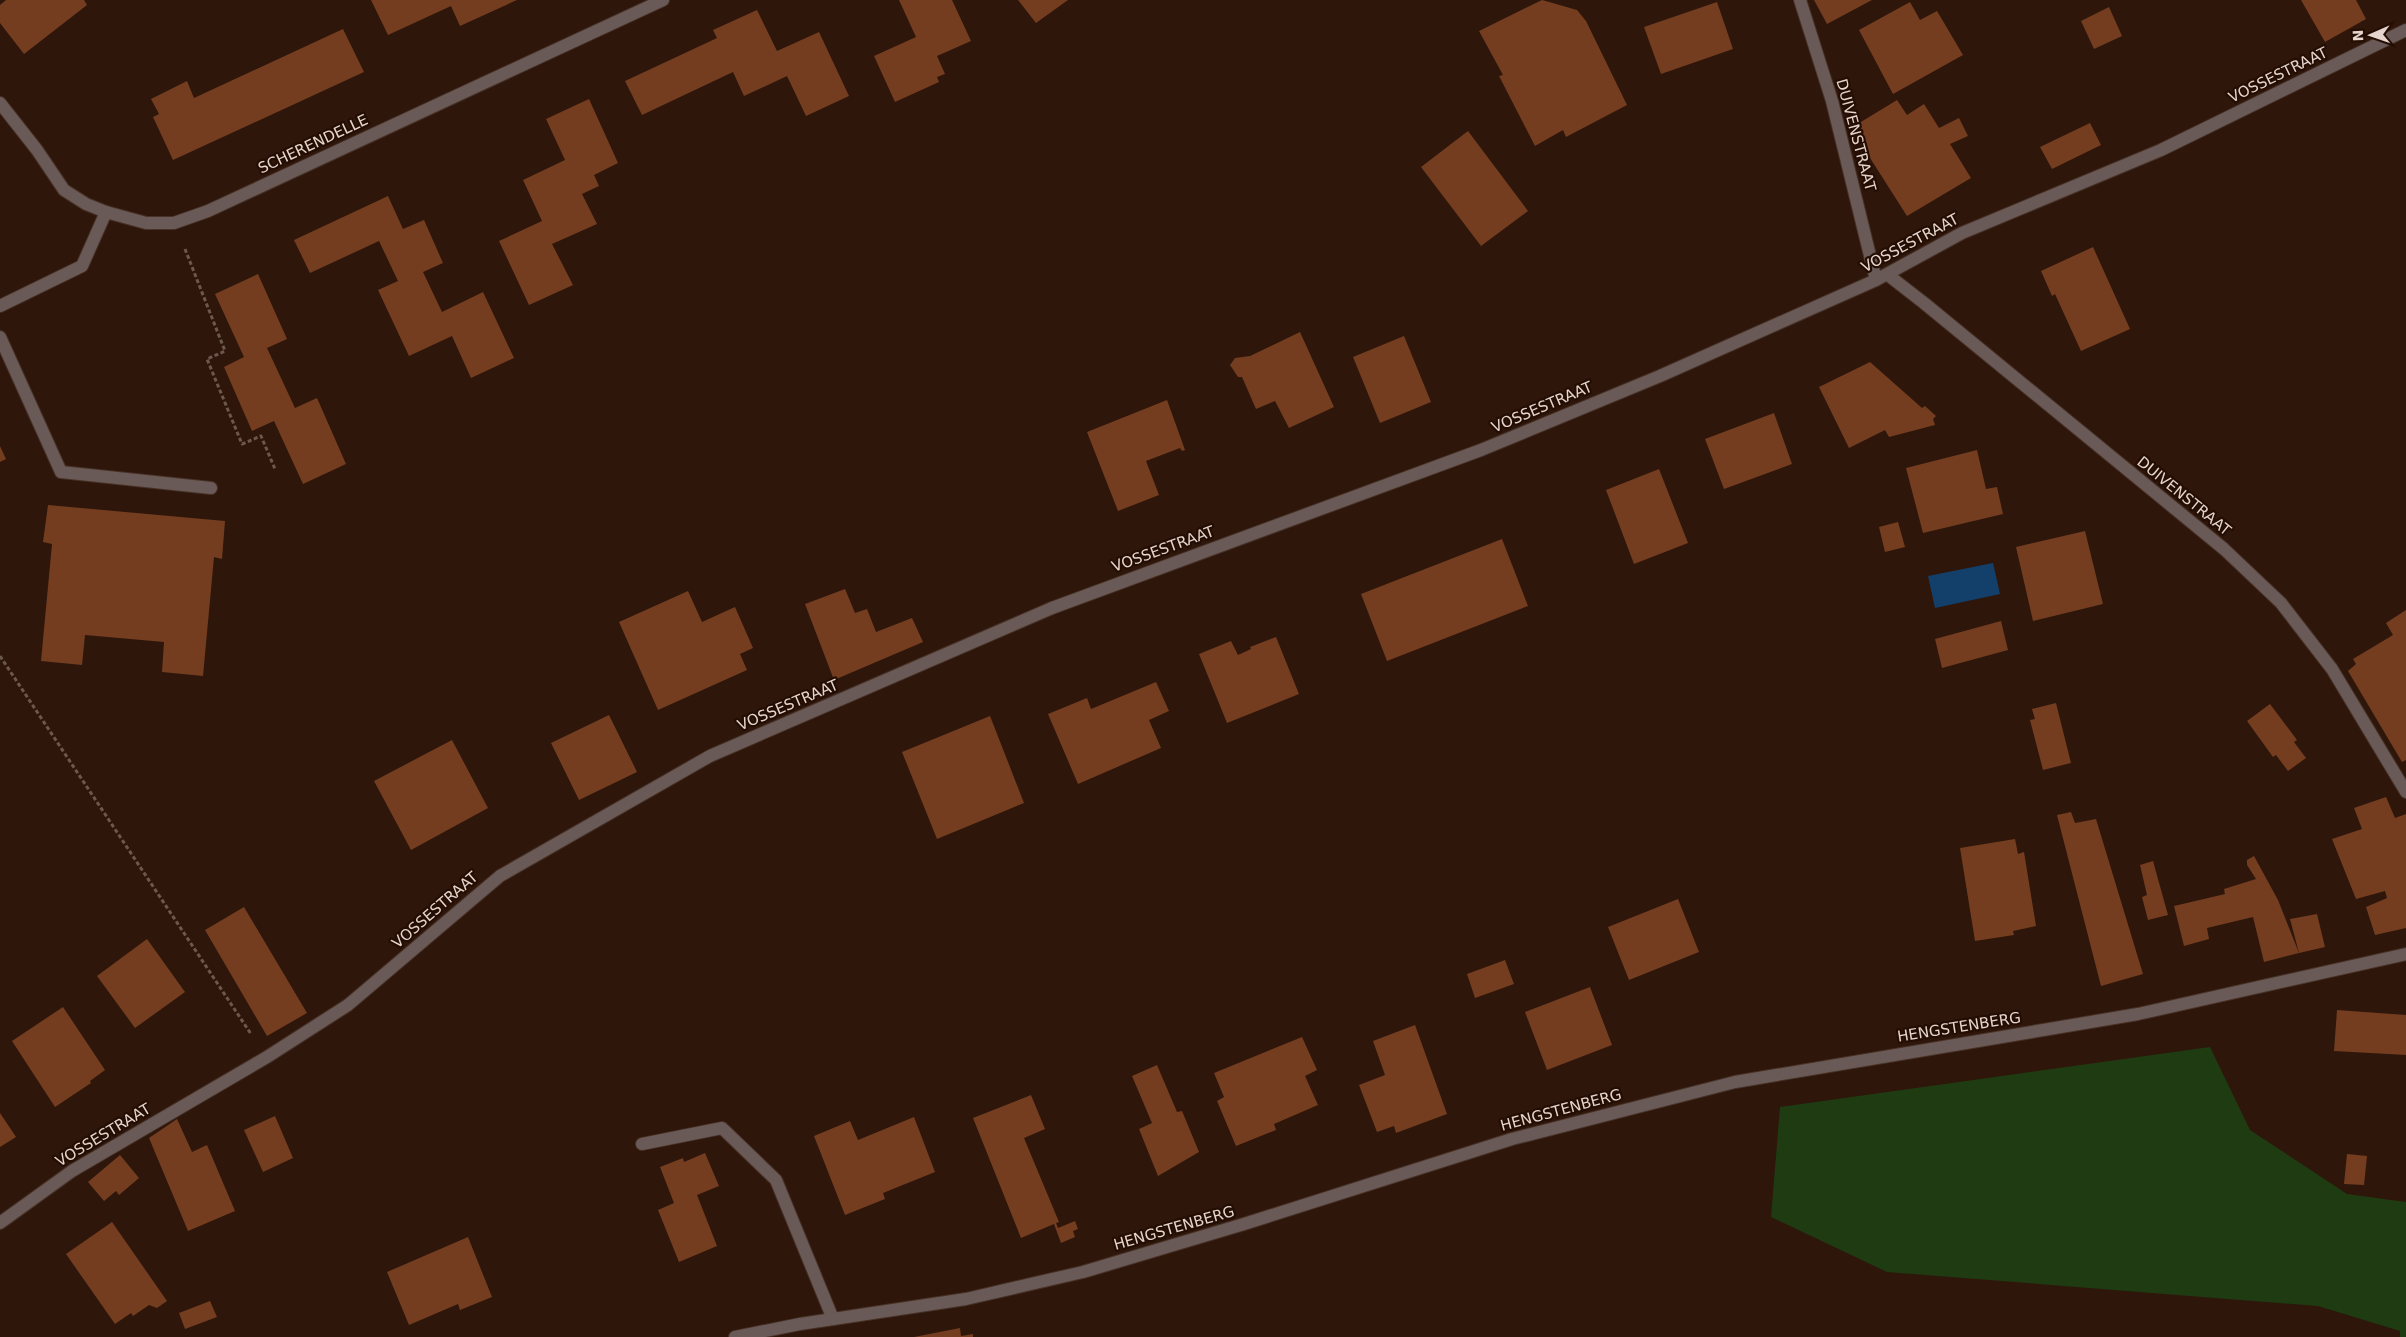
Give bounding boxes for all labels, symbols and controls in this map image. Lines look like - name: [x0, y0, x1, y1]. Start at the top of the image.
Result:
- north arrow: [2346, 10, 2396, 60]
- text: N: [2350, 29, 2366, 42]
- street label: VOSSESTRAAT: [2226, 43, 2331, 107]
- street label: DUIVENSTRAAT: [1832, 77, 1880, 194]
- street label: SCHERENDELLE: [255, 111, 371, 177]
- street label: VOSSESTRAAT: [1858, 209, 1963, 276]
- street label: VOSSESTRAAT: [1489, 377, 1596, 436]
- street label: DUIVENSTRAAT: [2134, 453, 2235, 540]
- street label: VOSSESTRAAT: [1109, 522, 1217, 576]
- street label: VOSSESTRAAT: [735, 675, 842, 734]
- street label: VOSSESTRAAT: [388, 867, 482, 952]
- street label: HENGSTENBERG: [1896, 1008, 2022, 1046]
- street label: HENGSTENBERG: [1498, 1085, 1624, 1135]
- street label: VOSSESTRAAT: [52, 1099, 155, 1170]
- street label: HENGSTENBERG: [1112, 1202, 1236, 1254]

